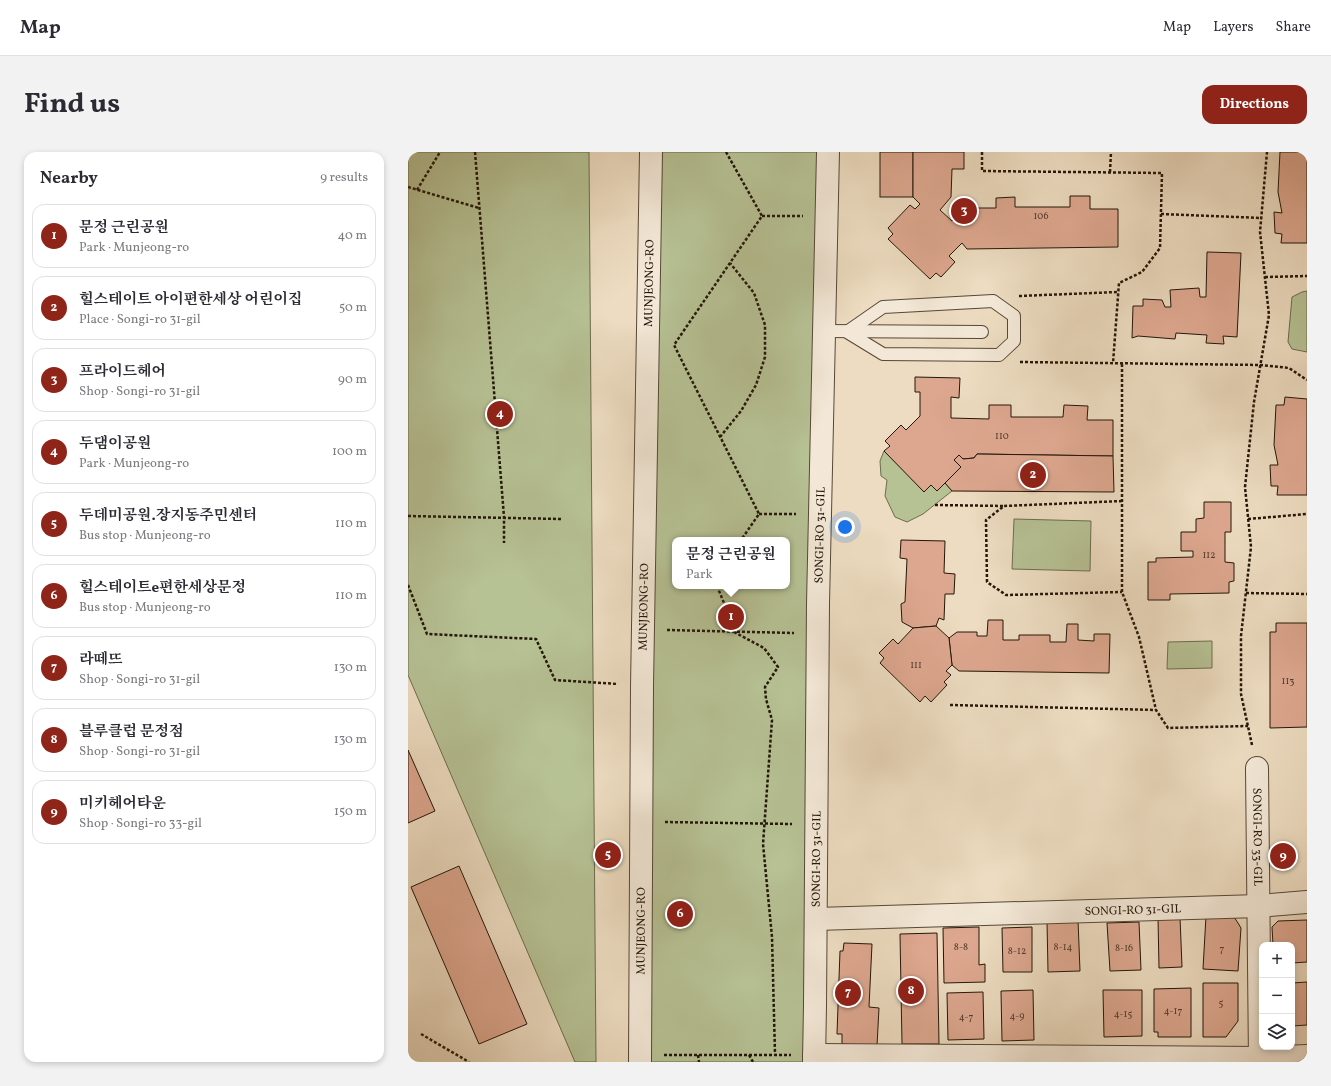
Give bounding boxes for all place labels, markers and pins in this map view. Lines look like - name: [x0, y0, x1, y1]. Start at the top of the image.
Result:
- pin: 3: [951, 196, 977, 226]
- pin: 4: [487, 399, 513, 429]
- pin: 2: [1020, 460, 1046, 490]
- pin: 1: [718, 602, 744, 632]
- pin: 5: [595, 840, 621, 870]
- pin: 9: [1270, 841, 1296, 871]
- pin: 6: [667, 899, 693, 929]
- pin: 8: [898, 976, 924, 1006]
- pin: 7: [835, 978, 861, 1008]

